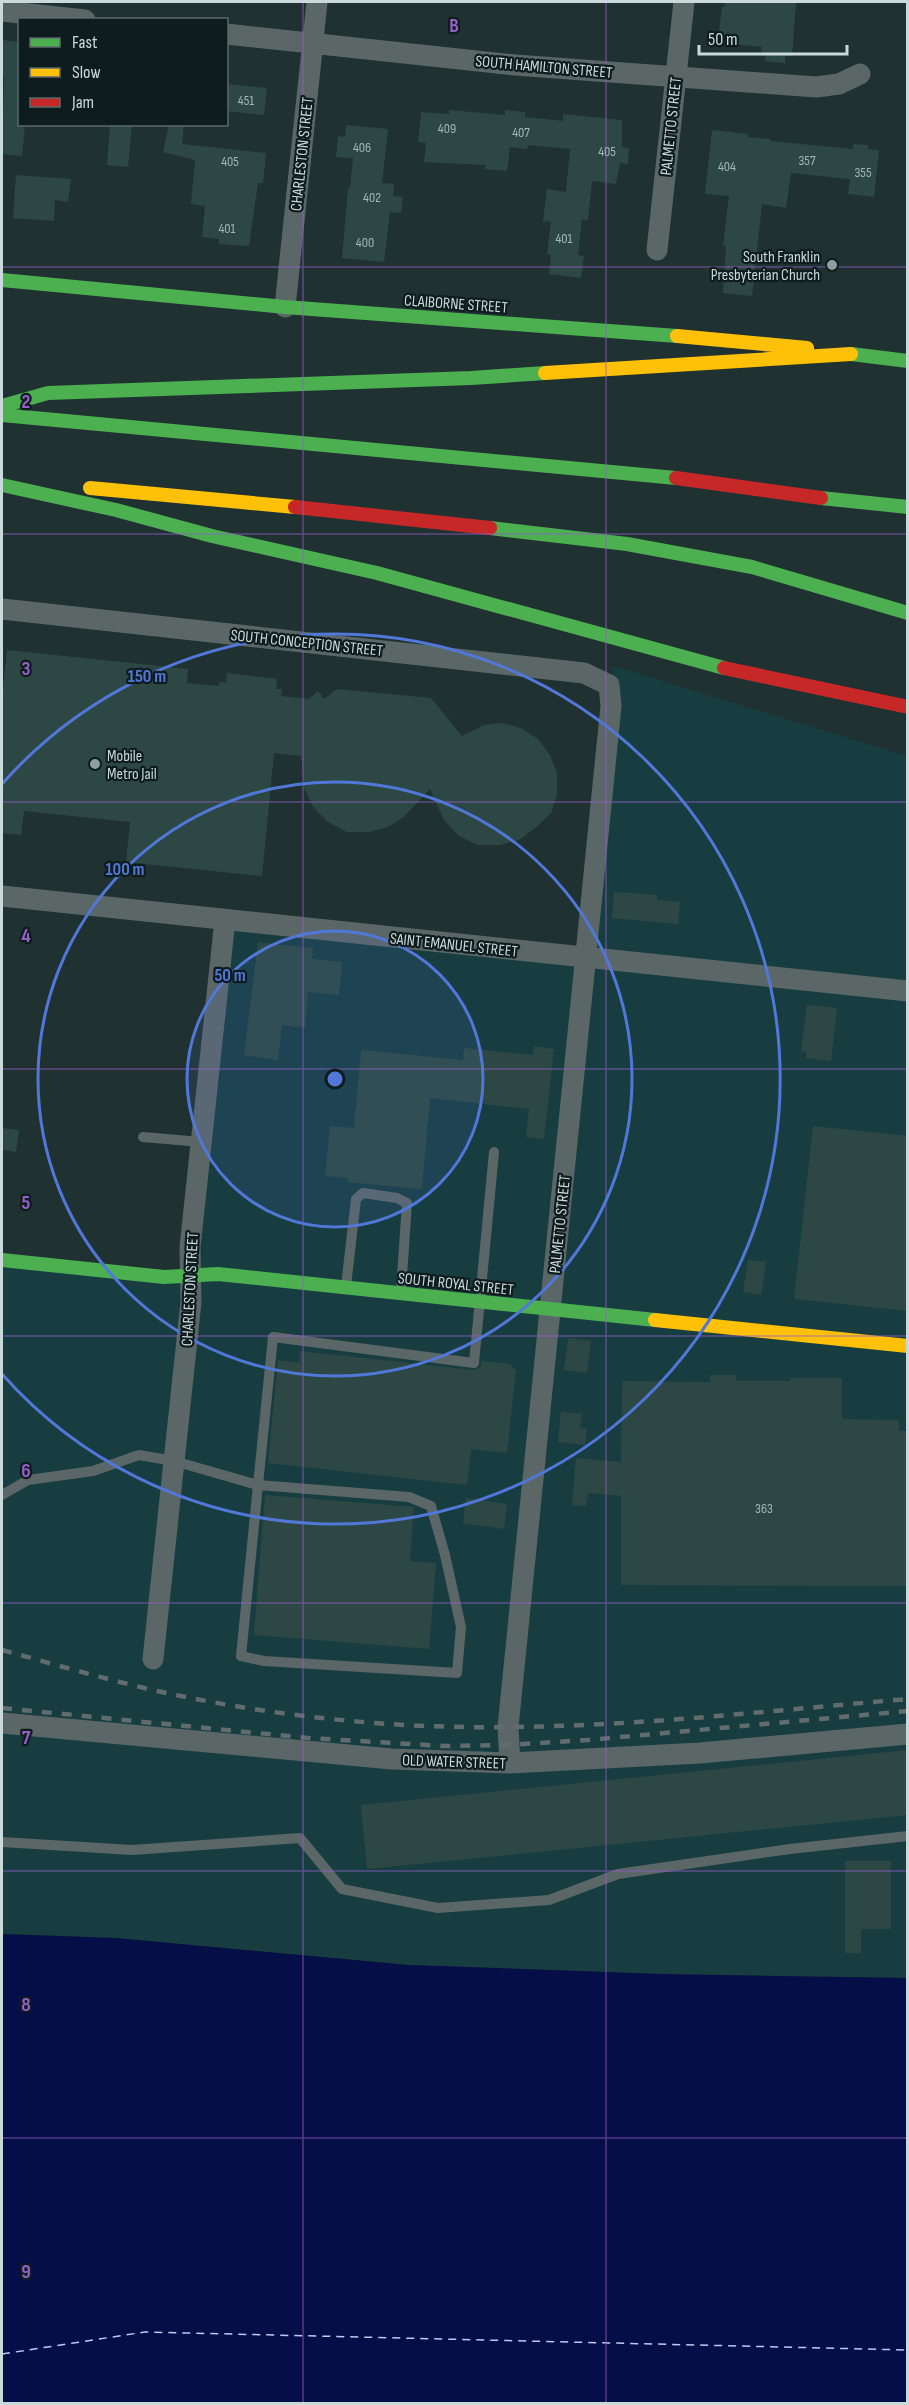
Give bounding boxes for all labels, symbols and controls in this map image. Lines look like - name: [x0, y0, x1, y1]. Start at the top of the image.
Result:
- text: B: [449, 14, 459, 38]
- legend: [18, 18, 228, 126]
- scale bar: [699, 18, 848, 56]
- text: 50 m: [708, 29, 738, 50]
- text: Fast: [72, 32, 98, 53]
- street label: SOUTH HAMILTON STREET: [475, 52, 614, 83]
- text: Slow: [72, 62, 101, 83]
- street label: PALMETTO STREET: [657, 76, 686, 176]
- text: Jam: [71, 92, 94, 113]
- house number: 451: [238, 92, 254, 109]
- street label: CHARLESTON STREET: [287, 96, 318, 212]
- house number: 409: [438, 120, 456, 137]
- house number: 407: [512, 124, 530, 141]
- house number: 406: [353, 139, 371, 156]
- house number: 405: [598, 143, 616, 160]
- house number: 357: [798, 152, 816, 169]
- house number: 405: [221, 153, 239, 170]
- house number: 404: [718, 158, 736, 175]
- house number: 355: [854, 164, 872, 181]
- house number: 402: [363, 189, 381, 206]
- house number: 401: [219, 220, 236, 237]
- house number: 401: [556, 230, 573, 247]
- house number: 400: [356, 234, 374, 251]
- place label: South Franklin Presbyterian Church: [711, 248, 820, 285]
- marker: South Franklin Presbyterian Church: [825, 258, 839, 272]
- street label: CLAIBORNE STREET: [403, 291, 509, 318]
- text: 2: [22, 390, 30, 414]
- street label: SOUTH CONCEPTION STREET: [230, 626, 385, 661]
- text: 3: [22, 657, 31, 681]
- text: 150 m: [128, 666, 166, 687]
- place label: Mobile Metro Jail: [107, 747, 157, 784]
- marker: Mobile Metro Jail: [88, 757, 102, 771]
- text: 100 m: [106, 859, 145, 880]
- text: 4: [21, 924, 31, 948]
- street label: SAINT EMANUEL STREET: [389, 929, 519, 962]
- text: 50 m: [214, 965, 246, 986]
- centre of rings: [325, 1069, 345, 1089]
- street label: PALMETTO STREET: [546, 1174, 575, 1274]
- text: 5: [22, 1191, 31, 1215]
- street label: CHARLESTON STREET: [178, 1231, 203, 1347]
- street label: SOUTH ROYAL STREET: [397, 1269, 515, 1300]
- text: 6: [21, 1459, 31, 1483]
- house number: 363: [755, 1500, 773, 1517]
- text: 7: [22, 1726, 31, 1750]
- street label: OLD WATER STREET: [402, 1751, 507, 1774]
- text: 8: [21, 1993, 31, 2017]
- text: 9: [21, 2260, 31, 2284]

